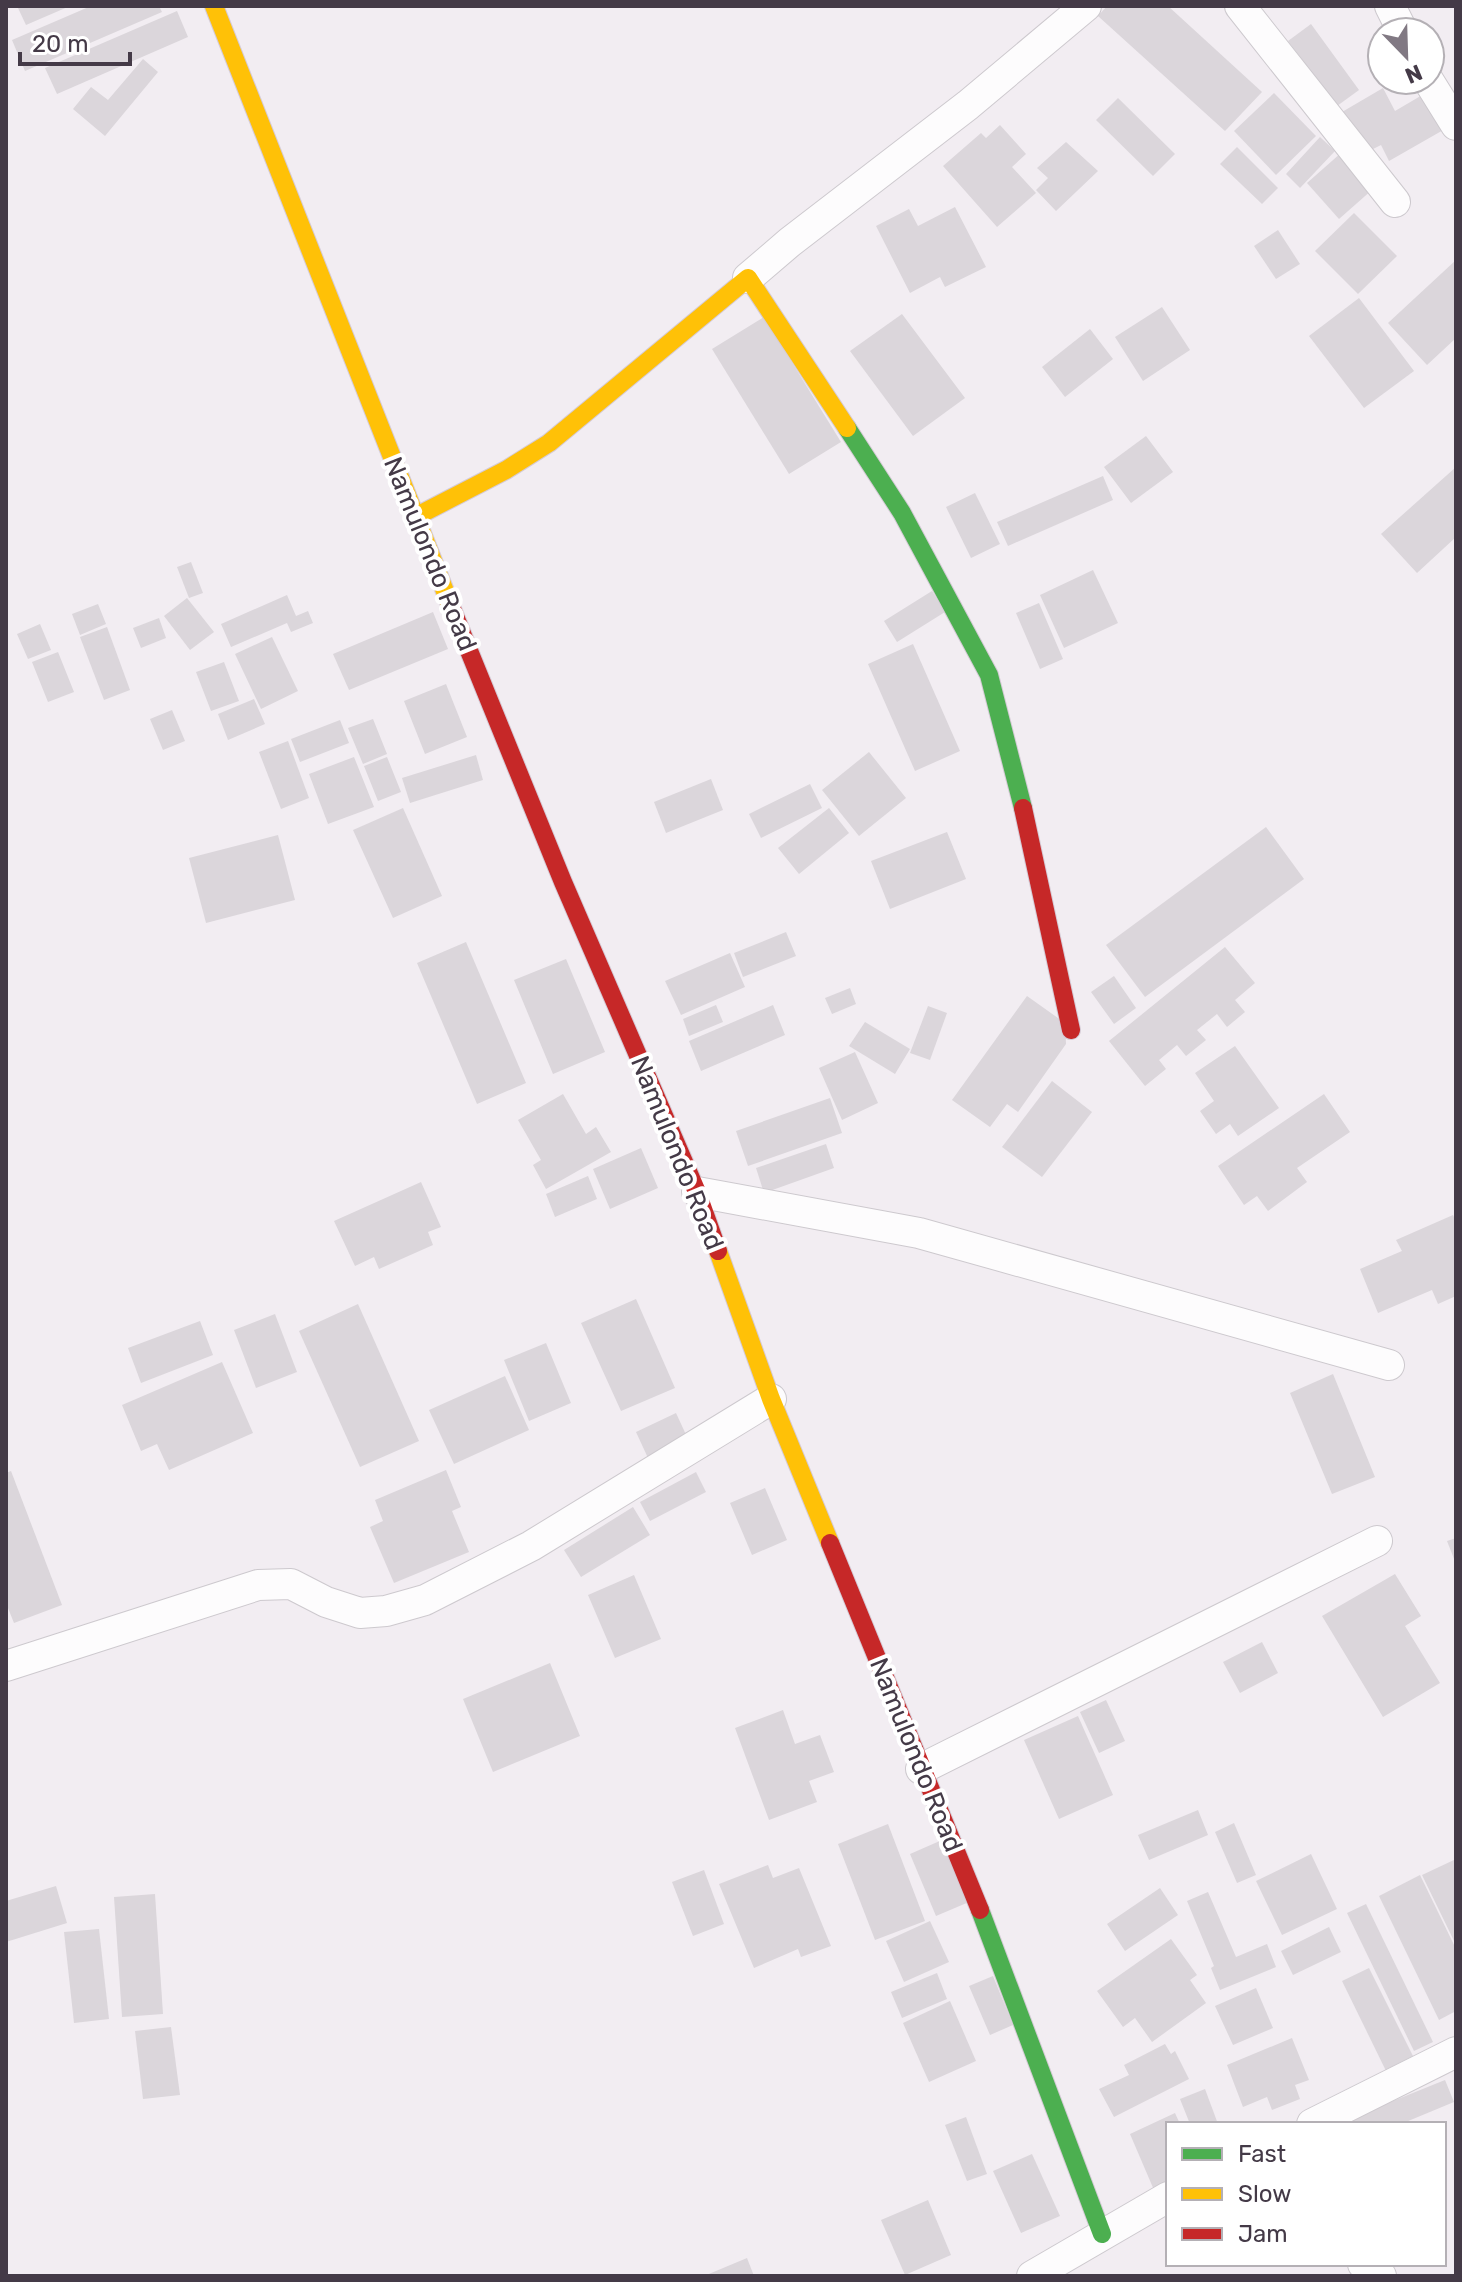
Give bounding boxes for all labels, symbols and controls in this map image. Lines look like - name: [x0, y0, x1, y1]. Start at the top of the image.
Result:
- scale bar: [20, 16, 130, 66]
- north arrow: [1366, 16, 1446, 96]
- text: 20 m: [32, 30, 89, 58]
- text: N: [1401, 58, 1426, 89]
- street label: Namulondo Road: [377, 452, 483, 656]
- street label: Namulondo Road: [624, 1051, 730, 1255]
- street label: Namulondo Road: [863, 1653, 969, 1857]
- legend: [1166, 2122, 1446, 2266]
- text: Fast: [1238, 2140, 1286, 2168]
- text: Slow: [1238, 2180, 1291, 2208]
- text: Jam: [1238, 2220, 1288, 2248]

